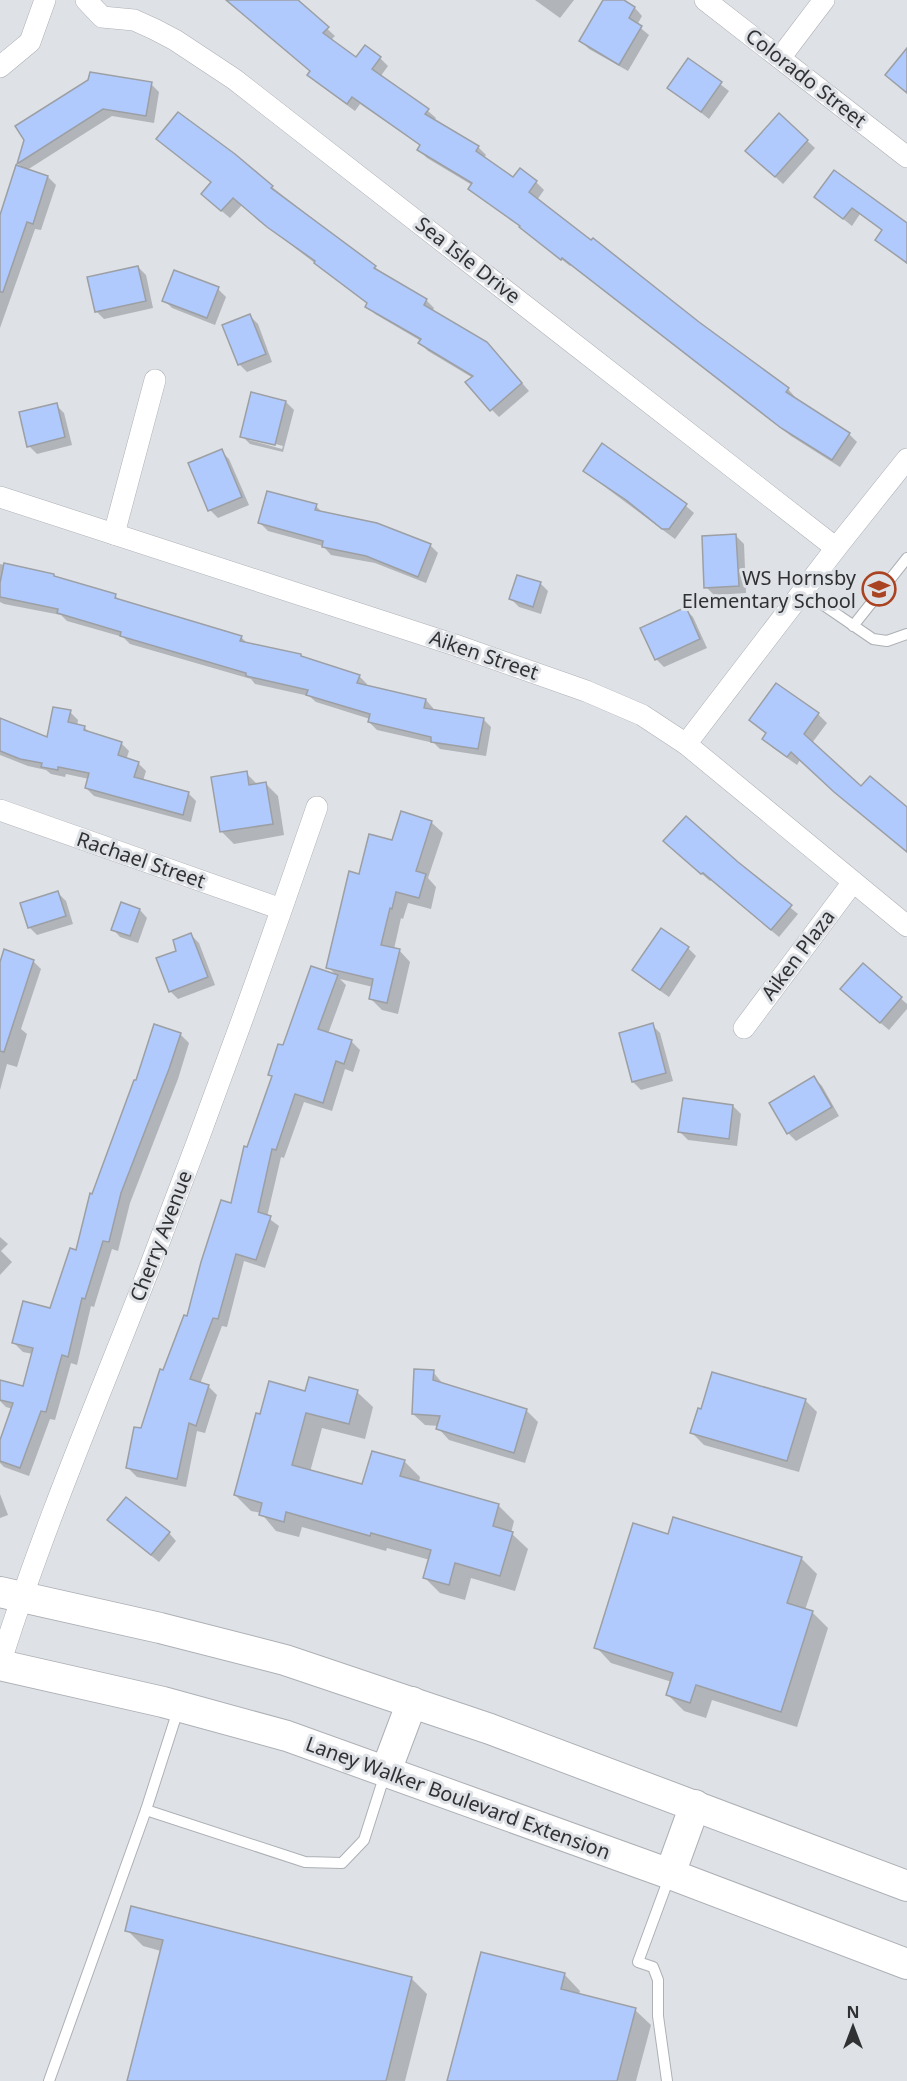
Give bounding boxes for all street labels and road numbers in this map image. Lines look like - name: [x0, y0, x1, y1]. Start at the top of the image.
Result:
- street label: Colorado Street: [740, 22, 872, 133]
- street label: Sea Isle Drive: [410, 210, 526, 309]
- street label: Aiken Street: [426, 623, 542, 686]
- street label: Rachael Street: [73, 825, 209, 894]
- street label: Aiken Plaza: [755, 904, 840, 1005]
- street label: Cherry Avenue: [123, 1166, 198, 1305]
- street label: Laney Walker Boulevard Extension: [302, 1730, 614, 1865]

